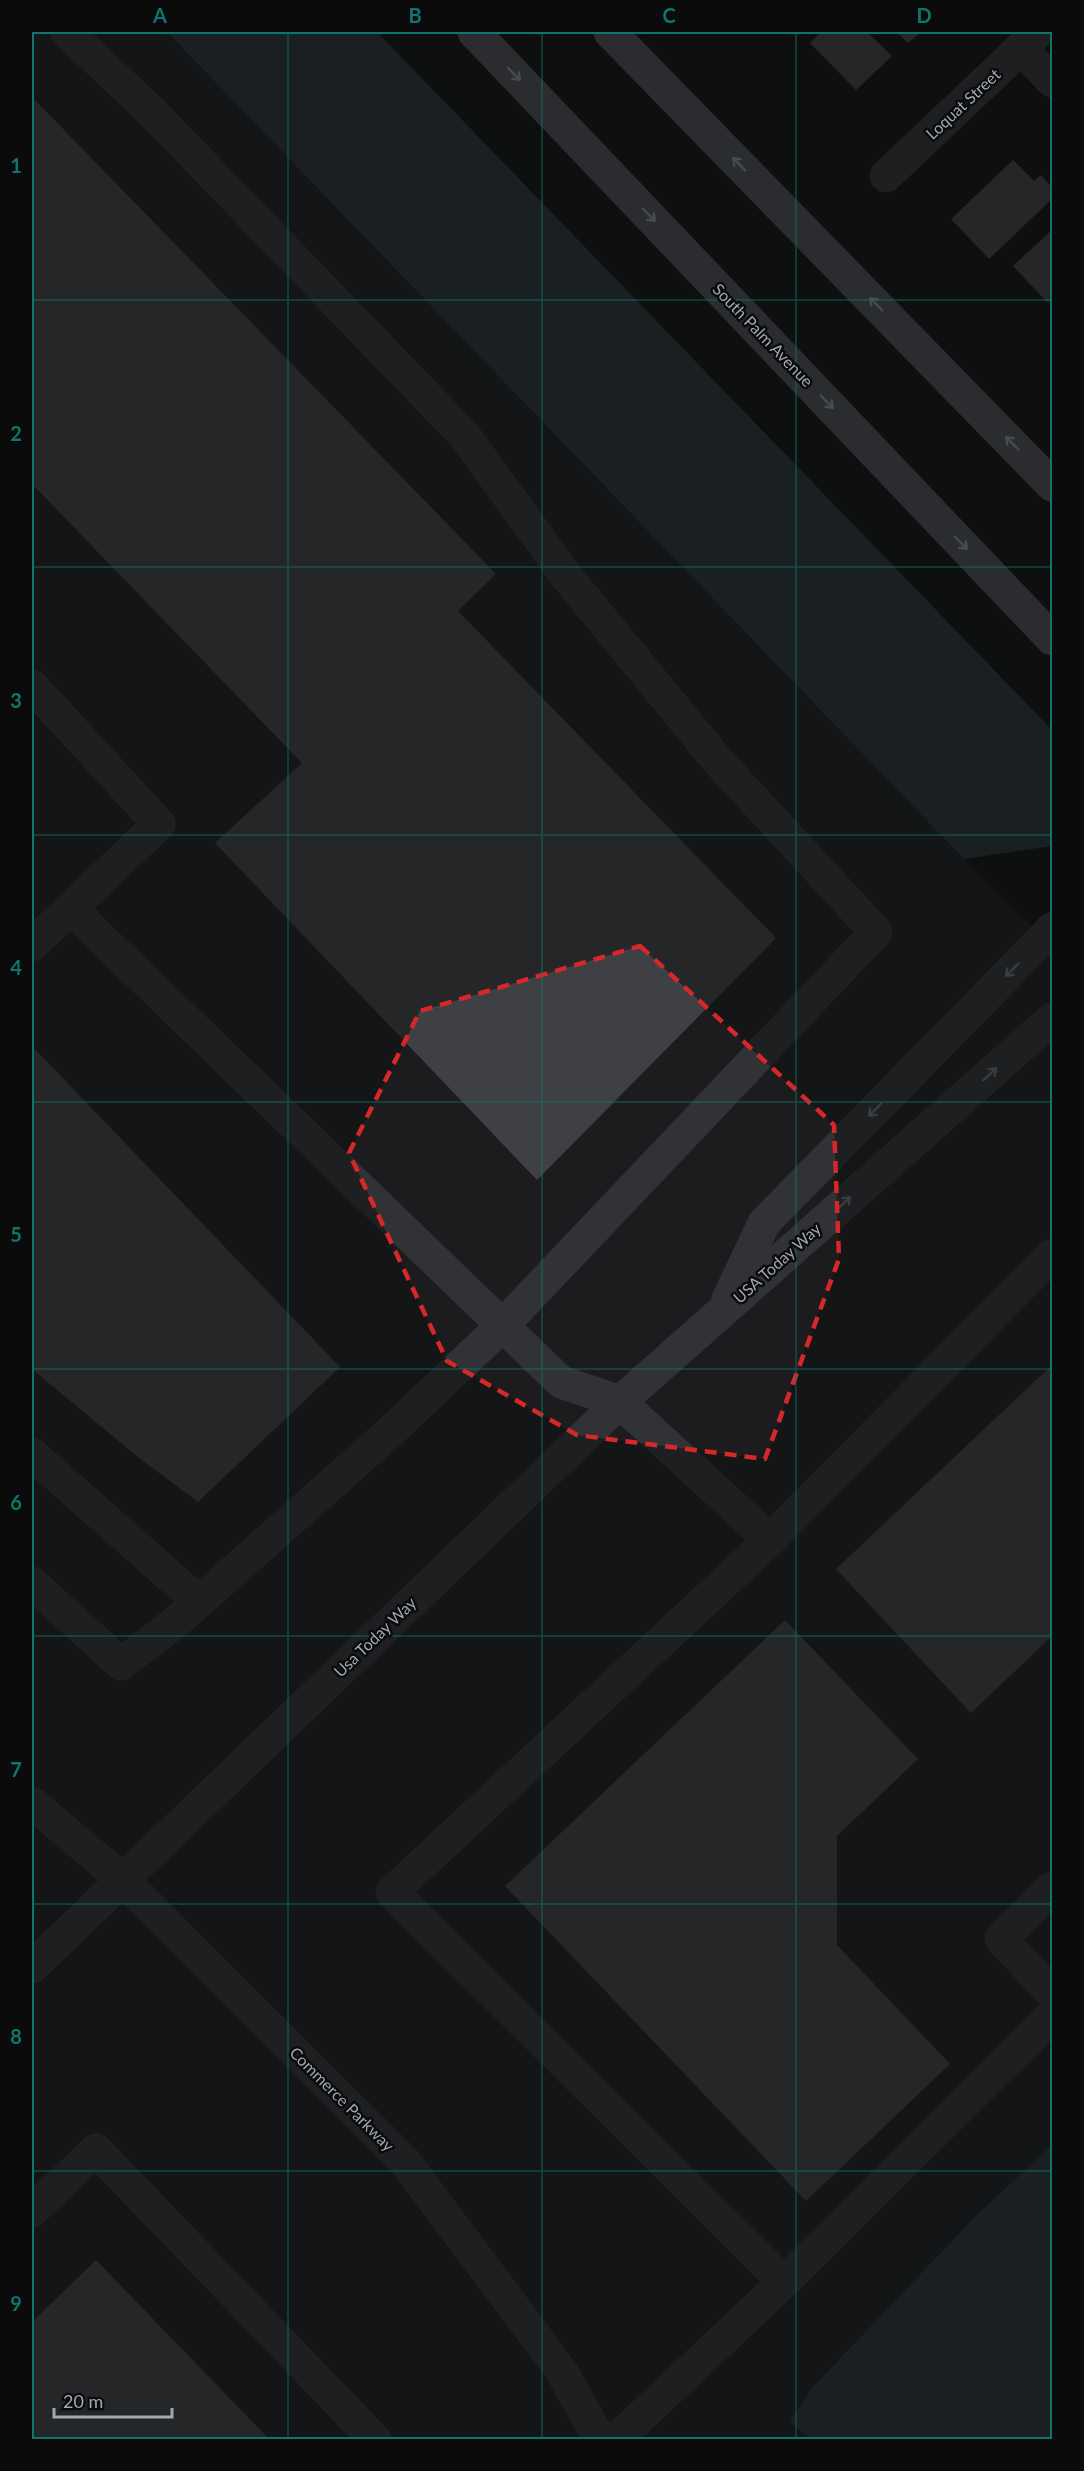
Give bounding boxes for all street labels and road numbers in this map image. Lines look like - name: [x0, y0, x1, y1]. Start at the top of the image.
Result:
- street label: Loquat Street: [922, 64, 1004, 143]
- street label: South Palm Avenue: [709, 279, 817, 390]
- street label: USA Today Way: [729, 1218, 825, 1307]
- street label: Usa Today Way: [330, 1592, 420, 1680]
- street label: Commerce Parkway: [286, 2043, 399, 2155]

